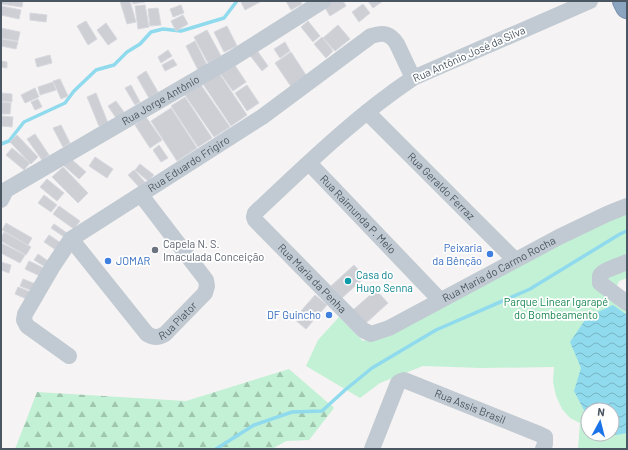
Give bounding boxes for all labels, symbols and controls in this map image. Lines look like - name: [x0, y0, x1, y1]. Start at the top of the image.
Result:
- street label: Rua Antônio José da Silva: [411, 23, 527, 84]
- street label: Rua Jorge Antônio: [119, 72, 202, 127]
- street label: Rua Eduardo Frigiro: [145, 133, 232, 194]
- street label: Rua Geraldo Ferraz: [405, 150, 478, 222]
- street label: Rua Raimunda P. Melo: [318, 172, 399, 256]
- street label: Rua Maria do Carmo Rocha: [440, 233, 557, 304]
- place label: Capela N. S. Imaculada Conceição: [163, 237, 264, 263]
- street label: Rua Maria da Penha: [276, 240, 349, 315]
- place label: Peixaria da Bênção: [432, 241, 482, 267]
- marker: Capela N. S. Imaculada Conceição: [150, 245, 160, 255]
- marker: Peixaria da Bênção: [485, 249, 495, 259]
- place label: JOMAR: [116, 254, 151, 267]
- marker: JOMAR: [103, 256, 113, 266]
- place label: Casa do Hugo Senna: [356, 268, 413, 294]
- marker: Casa do Hugo Senna: [343, 276, 353, 286]
- park label: Parque Linear Igarapé do Bombeamento: [504, 295, 608, 321]
- street label: Rua Plator: [156, 299, 199, 342]
- place label: DF Guincho: [267, 308, 321, 321]
- marker: DF Guincho: [324, 310, 334, 320]
- street label: Rua Assis Brasil: [433, 386, 508, 426]
- north arrow: [580, 402, 620, 442]
- text: N: [597, 405, 606, 418]

